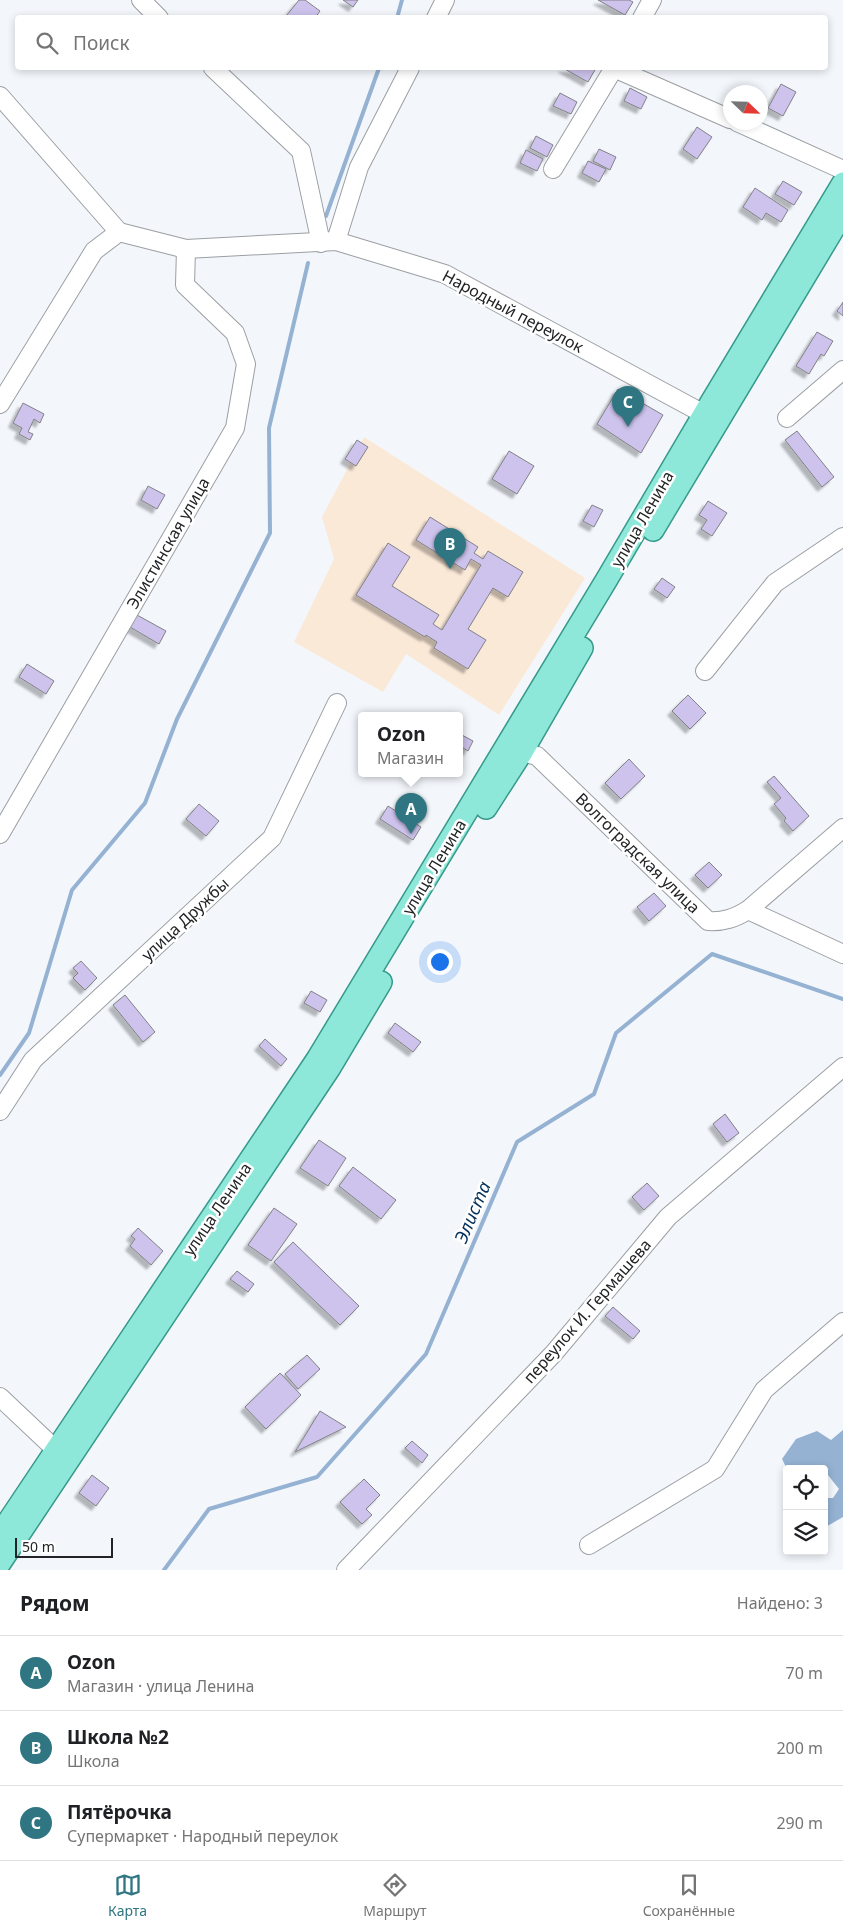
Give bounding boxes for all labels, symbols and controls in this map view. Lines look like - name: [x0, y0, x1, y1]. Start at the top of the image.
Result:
- search box: [15, 15, 828, 70]
- icon: search: [33, 29, 61, 57]
- text: Поиск: [73, 30, 129, 56]
- north arrow: [723, 85, 768, 130]
- street label: Народный переулок: [439, 264, 588, 358]
- pin: C: [612, 386, 644, 427]
- street label: улица Ленина: [605, 467, 679, 571]
- street label: Элистинская улица: [121, 473, 215, 613]
- pin: B: [434, 528, 466, 569]
- popup: [358, 712, 463, 777]
- text: Ozon: [377, 721, 426, 747]
- text: Магазин: [377, 747, 444, 769]
- street label: Волгоградская улица: [571, 788, 705, 918]
- pin: A: [395, 793, 427, 834]
- street label: улица Ленина: [397, 815, 471, 919]
- street label: улица Дружбы: [136, 873, 234, 965]
- your location: [427, 949, 453, 975]
- street label: улица Ленина: [178, 1158, 256, 1260]
- water label: Элиста: [448, 1177, 496, 1247]
- street label: переулок И. Гермашева: [518, 1234, 656, 1388]
- map controls: [783, 1465, 828, 1555]
- button: locate: [783, 1465, 828, 1510]
- button: layers: [783, 1510, 828, 1555]
- scale bar: [15, 1535, 112, 1558]
- text: 50 m: [22, 1537, 55, 1556]
- text: Рядом: [20, 1589, 90, 1617]
- text: Найдено: 3: [737, 1592, 823, 1614]
- text: Ozon: [67, 1649, 116, 1675]
- text: A: [30, 1662, 42, 1684]
- text: 70 m: [786, 1662, 823, 1684]
- text: Магазин · улица Ленина: [67, 1675, 254, 1697]
- text: Школа №2: [67, 1724, 169, 1750]
- text: B: [31, 1737, 41, 1759]
- text: 200 m: [776, 1737, 823, 1759]
- text: Школа: [67, 1750, 120, 1772]
- text: Пятёрочка: [67, 1799, 172, 1825]
- text: C: [31, 1812, 41, 1834]
- text: 290 m: [776, 1812, 823, 1834]
- text: Супермаркет · Народный переулок: [67, 1825, 338, 1847]
- tab: Карта: [108, 1871, 147, 1920]
- tab: Маршрут: [363, 1871, 427, 1920]
- tab: Сохранённые: [643, 1871, 735, 1920]

